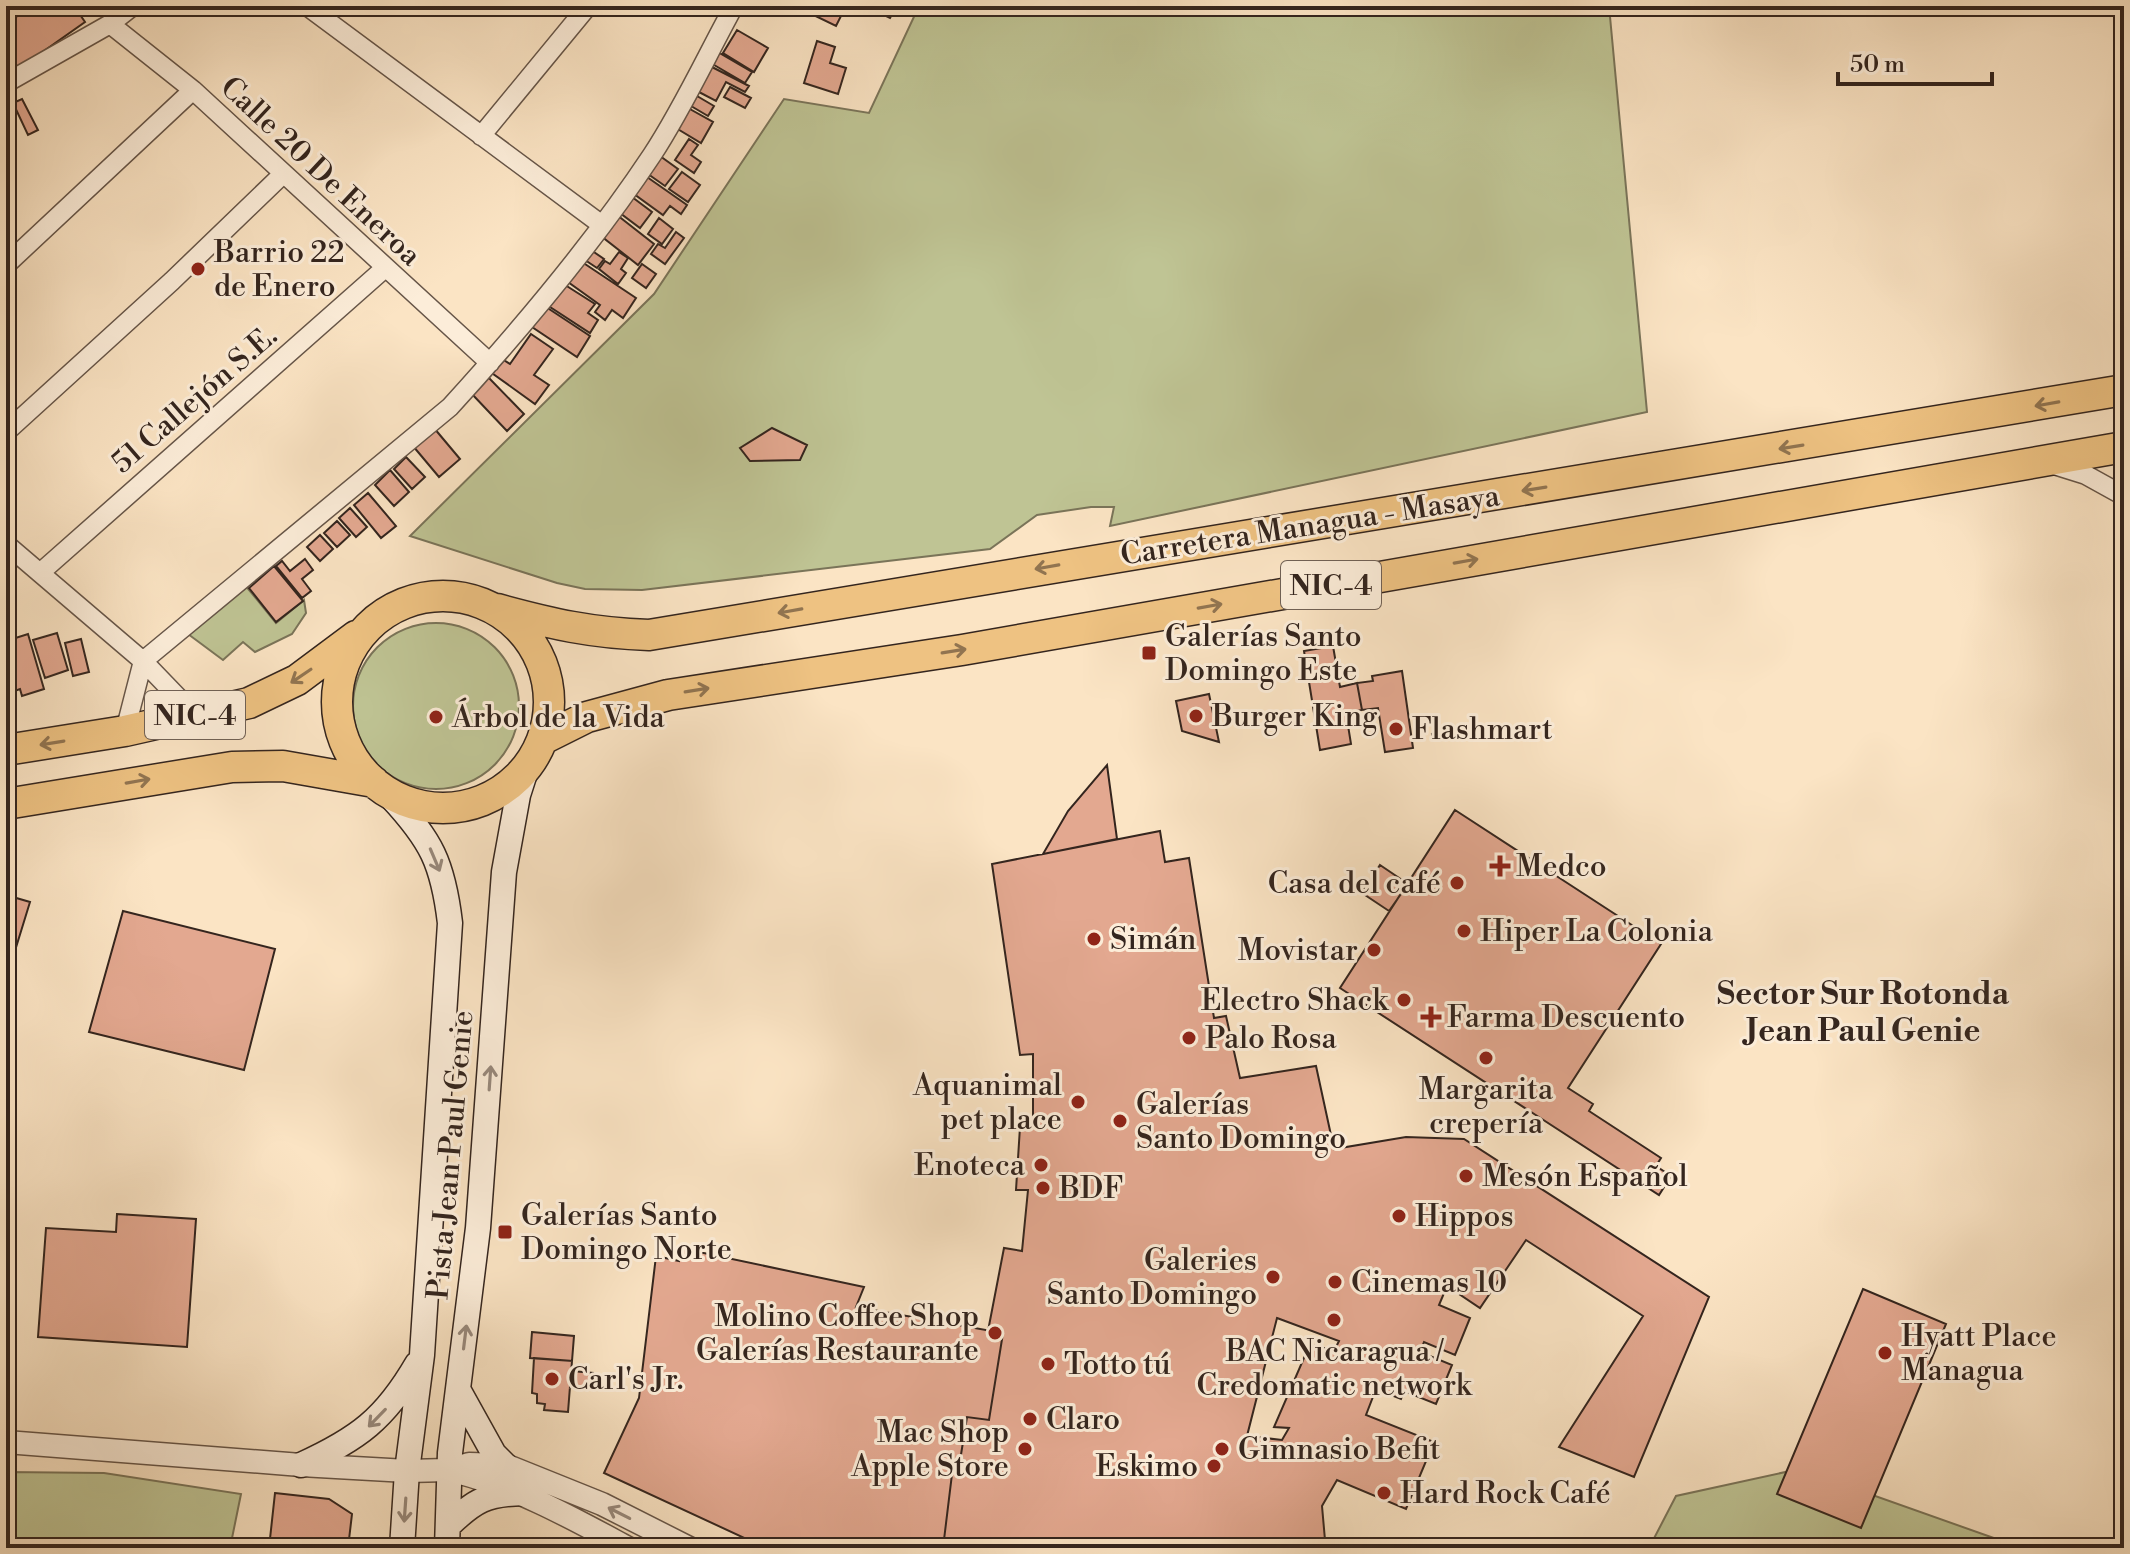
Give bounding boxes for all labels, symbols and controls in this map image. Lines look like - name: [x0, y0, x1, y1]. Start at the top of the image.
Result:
- scale bar: [1838, 36, 1992, 86]
- text: 50 m: [1850, 50, 1905, 80]
- street label: Calle 20 De Eneroa: [212, 69, 429, 275]
- place label: Barrio 22 de Enero: [213, 234, 345, 306]
- marker: Barrio 22 de Enero: [189, 260, 207, 278]
- street label: 51 Callejón S.E.: [104, 317, 285, 482]
- one-way arrow: [2035, 397, 2060, 412]
- one-way arrow: [1779, 440, 1804, 455]
- street label: Carretera Managua - Masaya: [1118, 477, 1503, 575]
- one-way arrow: [1522, 482, 1547, 497]
- one-way arrow: [1453, 553, 1478, 568]
- one-way arrow: [1034, 561, 1060, 576]
- road number: NIC-4: [1281, 561, 1381, 609]
- one-way arrow: [1196, 597, 1222, 612]
- one-way arrow: [778, 604, 803, 619]
- place label: Galerías Santo Domingo Este: [1165, 618, 1362, 690]
- one-way arrow: [940, 643, 966, 658]
- marker: Galerías Santo Domingo Este: [1140, 644, 1158, 662]
- one-way arrow: [291, 667, 313, 684]
- one-way arrow: [683, 682, 709, 697]
- road number: NIC-4: [145, 691, 245, 739]
- place label: Árbol de la Vida: [451, 697, 666, 737]
- place label: Burger King: [1211, 698, 1378, 736]
- marker: Burger King: [1187, 707, 1205, 725]
- marker: Árbol de la Vida: [427, 708, 445, 726]
- place label: Flashmart: [1412, 711, 1553, 749]
- marker: Flashmart: [1387, 720, 1405, 738]
- one-way arrow: [40, 736, 65, 751]
- one-way arrow: [125, 773, 150, 788]
- one-way arrow: [429, 847, 443, 872]
- place label: Medco: [1516, 848, 1607, 886]
- marker: Medco: [1491, 857, 1509, 875]
- place label: Casa del café: [1268, 865, 1441, 903]
- marker: Casa del café: [1448, 874, 1466, 892]
- place label: Hiper La Colonia: [1480, 913, 1714, 951]
- place label: Simán: [1110, 921, 1197, 959]
- marker: Hiper La Colonia: [1455, 922, 1473, 940]
- marker: Simán: [1085, 930, 1103, 948]
- place label: Movistar: [1238, 932, 1358, 970]
- marker: Movistar: [1365, 941, 1383, 959]
- district label: Sector Sur Rotonda Jean Paul Genie: [1717, 974, 2010, 1051]
- place label: Electro Shack: [1201, 982, 1389, 1020]
- marker: Electro Shack: [1395, 991, 1413, 1009]
- place label: Farma Descuento: [1447, 999, 1685, 1037]
- marker: Farma Descuento: [1422, 1008, 1440, 1026]
- street label: Pista Jean Paul Genie: [419, 1009, 483, 1301]
- place label: Palo Rosa: [1205, 1020, 1338, 1058]
- marker: Palo Rosa: [1180, 1029, 1198, 1047]
- marker: Margarita crepería: [1477, 1049, 1495, 1067]
- one-way arrow: [483, 1065, 498, 1092]
- place label: Aquanimal pet place: [912, 1067, 1062, 1139]
- place label: Margarita crepería: [1419, 1071, 1554, 1143]
- place label: Galerías Santo Domingo: [1136, 1086, 1346, 1158]
- marker: Aquanimal pet place: [1069, 1093, 1087, 1111]
- marker: Galerías Santo Domingo: [1111, 1112, 1129, 1130]
- place label: Enoteca: [914, 1147, 1026, 1185]
- marker: Enoteca: [1032, 1156, 1050, 1174]
- place label: Mesón Español: [1482, 1158, 1688, 1196]
- marker: Mesón Español: [1457, 1167, 1475, 1185]
- place label: BDF: [1058, 1170, 1123, 1208]
- marker: BDF: [1034, 1179, 1052, 1197]
- place label: Galerías Santo Domingo Norte: [521, 1197, 732, 1269]
- place label: Hippos: [1415, 1198, 1514, 1236]
- marker: Hippos: [1390, 1207, 1408, 1225]
- marker: Galerías Santo Domingo Norte: [496, 1223, 514, 1241]
- place label: Galeries Santo Domingo: [1047, 1242, 1257, 1314]
- place label: Cinemas 10: [1351, 1264, 1507, 1302]
- marker: Galeries Santo Domingo: [1264, 1268, 1282, 1286]
- marker: Cinemas 10: [1326, 1273, 1344, 1291]
- place label: Molino Coffee Shop Galerías Restaurante: [696, 1298, 979, 1370]
- marker: BAC Nicaragua / Credomatic network: [1325, 1311, 1343, 1329]
- place label: Hyatt Place Managua: [1901, 1318, 2057, 1390]
- marker: Molino Coffee Shop Galerías Restaurante: [986, 1324, 1004, 1342]
- one-way arrow: [458, 1325, 473, 1350]
- place label: BAC Nicaragua / Credomatic network: [1197, 1333, 1473, 1405]
- marker: Hyatt Place Managua: [1876, 1344, 1894, 1362]
- place label: Totto tú: [1064, 1346, 1171, 1384]
- marker: Totto tú: [1039, 1355, 1057, 1373]
- place label: Carl's Jr.: [568, 1361, 684, 1399]
- marker: Carl's Jr.: [543, 1370, 561, 1388]
- place label: Claro: [1046, 1401, 1120, 1439]
- one-way arrow: [368, 1408, 387, 1427]
- marker: Claro: [1021, 1410, 1039, 1428]
- place label: Mac Shop Apple Store: [850, 1414, 1009, 1486]
- place label: Gimnasio Befit: [1238, 1431, 1441, 1469]
- marker: Mac Shop Apple Store: [1016, 1440, 1034, 1458]
- marker: Gimnasio Befit: [1213, 1440, 1231, 1458]
- place label: Eskimo: [1095, 1448, 1198, 1486]
- marker: Eskimo: [1205, 1457, 1223, 1475]
- place label: Hard Rock Café: [1400, 1475, 1611, 1513]
- marker: Hard Rock Café: [1375, 1484, 1393, 1502]
- one-way arrow: [397, 1496, 412, 1523]
- one-way arrow: [608, 1505, 632, 1520]

